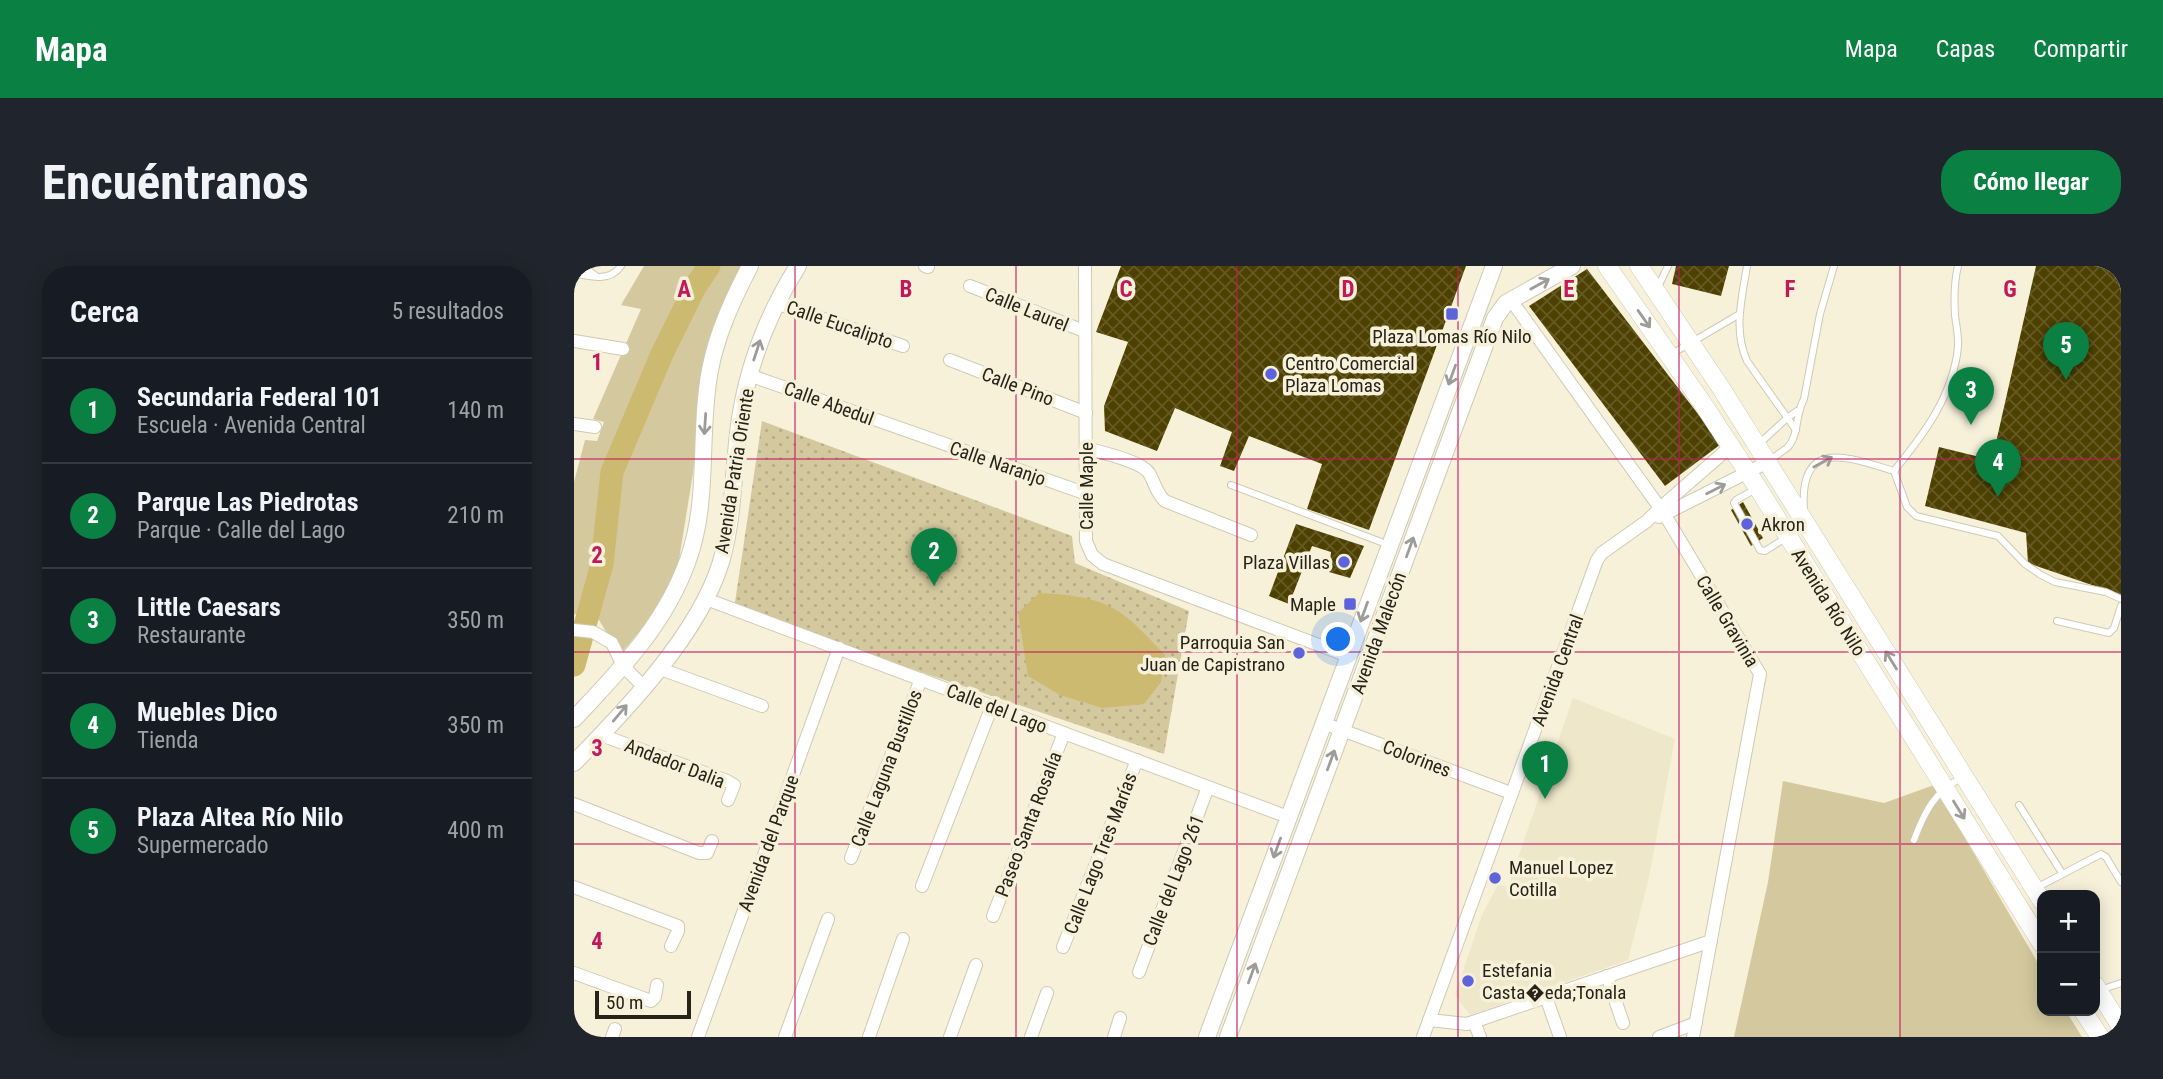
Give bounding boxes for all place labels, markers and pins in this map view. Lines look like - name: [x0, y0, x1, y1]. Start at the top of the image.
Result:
- marker: Plaza Lomas Río Nilo: [1444, 306, 1460, 322]
- pin: 5: [2043, 322, 2089, 380]
- place label: Plaza Lomas Río Nilo: [1372, 325, 1532, 348]
- place label: Centro Comercial Plaza Lomas: [1285, 352, 1415, 397]
- marker: Centro Comercial Plaza Lomas: [1263, 366, 1279, 382]
- pin: 3: [1948, 367, 1994, 425]
- pin: 4: [1975, 439, 2021, 497]
- place label: Akron: [1761, 513, 1805, 536]
- marker: Akron: [1739, 516, 1755, 532]
- pin: 2: [911, 528, 957, 586]
- place label: Plaza Villas: [1243, 551, 1330, 574]
- marker: Plaza Villas: [1336, 554, 1352, 570]
- place label: Maple: [1290, 593, 1336, 616]
- marker: Maple: [1342, 596, 1358, 612]
- place label: Parroquia San Juan de Capistrano: [1140, 631, 1285, 676]
- marker: Parroquia San Juan de Capistrano: [1291, 645, 1307, 661]
- pin: 1: [1522, 741, 1568, 799]
- place label: Manuel Lopez Cotilla: [1509, 856, 1614, 901]
- marker: Manuel Lopez Cotilla: [1487, 870, 1503, 886]
- place label: Estefania Casta�eda;Tonala: [1482, 959, 1626, 1005]
- marker: Estefania Casta�eda;Tonala: [1460, 973, 1476, 989]

